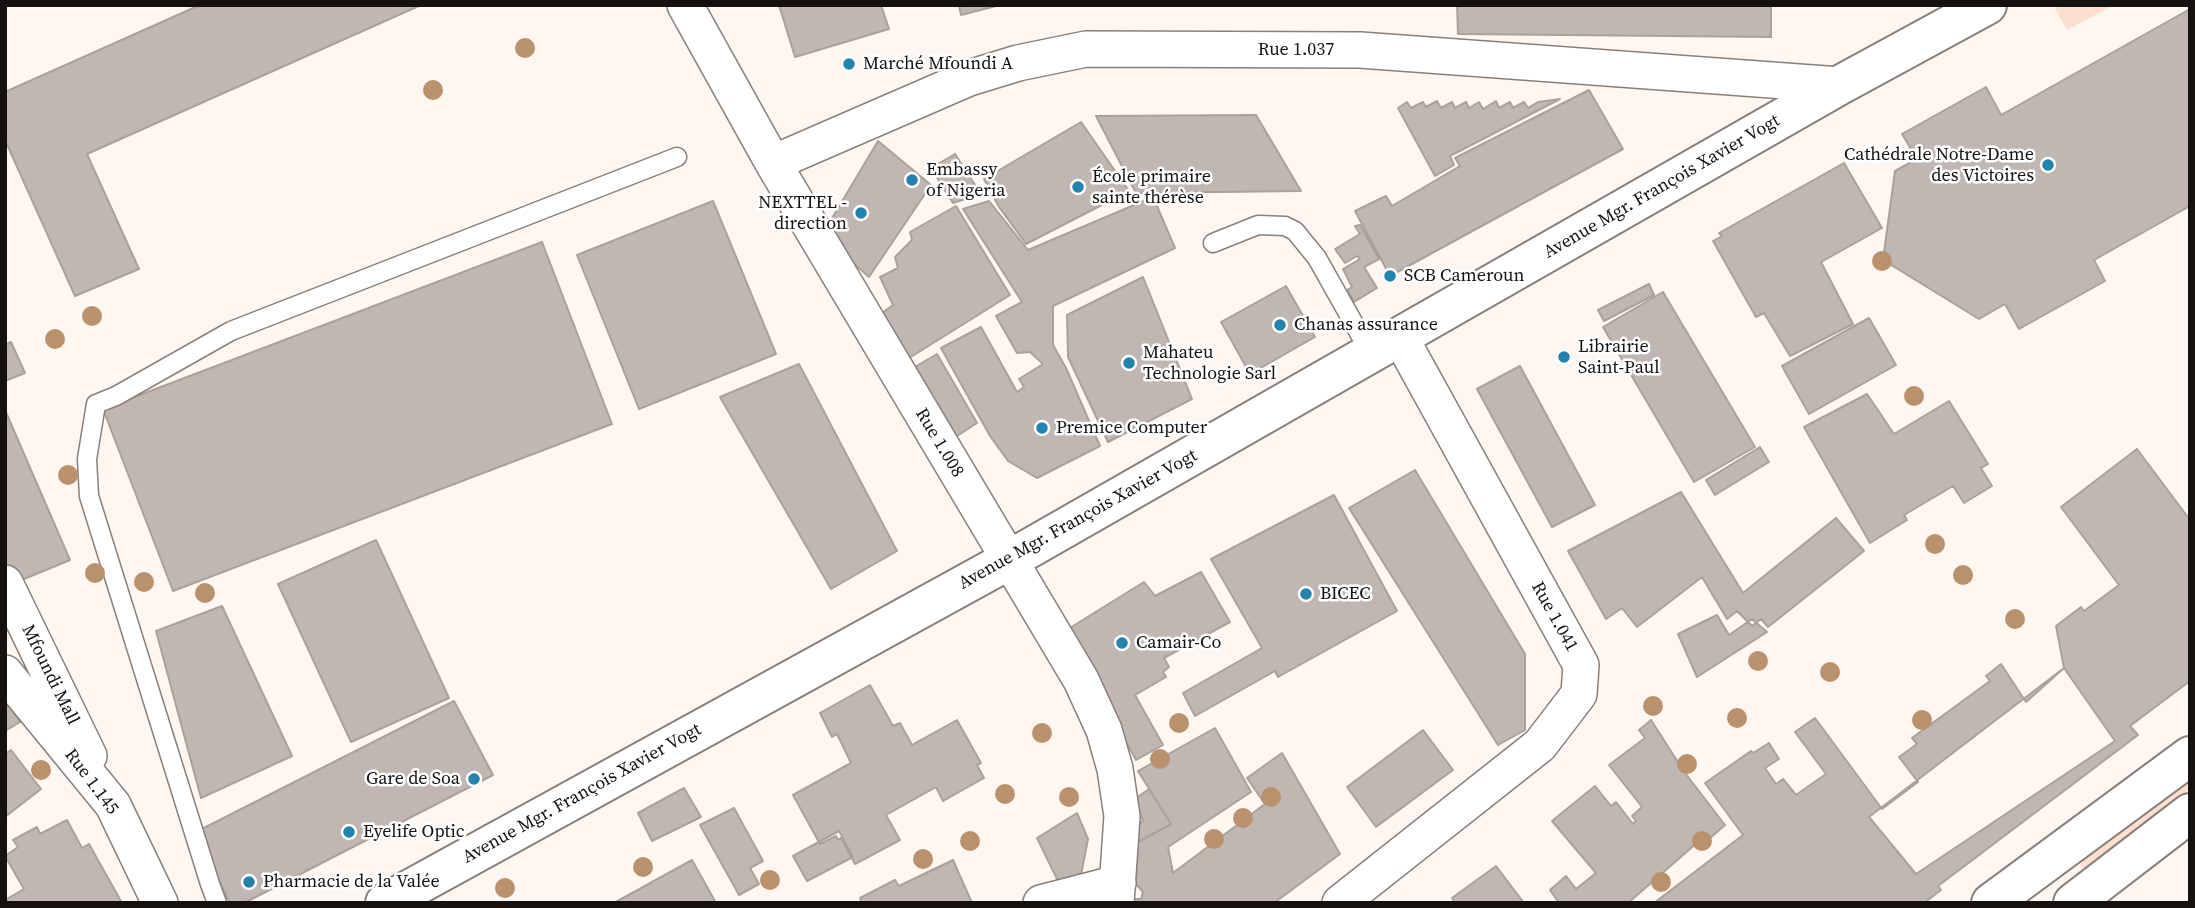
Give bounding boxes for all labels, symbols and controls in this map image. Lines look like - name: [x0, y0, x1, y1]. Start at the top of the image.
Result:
- street label: Rue 1.037: [1258, 39, 1334, 61]
- place label: Marché Mfoundi A: [863, 53, 1013, 75]
- marker: Marché Mfoundi A: [841, 56, 857, 72]
- street label: Avenue Mgr. François Xavier Vogt: [1540, 110, 1784, 264]
- place label: Cathédrale Notre-Dame des Victoires: [1844, 144, 2034, 186]
- marker: Cathédrale Notre-Dame des Victoires: [2040, 157, 2056, 173]
- place label: Embassy of Nigeria: [926, 159, 1006, 202]
- place label: École primaire sainte thérèse: [1092, 166, 1211, 208]
- marker: Embassy of Nigeria: [904, 172, 920, 188]
- marker: École primaire sainte thérèse: [1070, 179, 1086, 195]
- place label: NEXTTEL - direction: [758, 192, 847, 234]
- marker: NEXTTEL - direction: [853, 205, 869, 221]
- place label: SCB Cameroun: [1404, 265, 1524, 287]
- marker: SCB Cameroun: [1382, 268, 1398, 284]
- place label: Chanas assurance: [1294, 314, 1438, 336]
- marker: Chanas assurance: [1272, 317, 1288, 333]
- place label: Librairie Saint-Paul: [1578, 336, 1660, 378]
- place label: Mahateu Technologie Sarl: [1143, 342, 1276, 384]
- marker: Librairie Saint-Paul: [1556, 349, 1572, 365]
- marker: Mahateu Technologie Sarl: [1121, 355, 1137, 371]
- street label: Rue 1.008: [910, 405, 968, 481]
- place label: Premice Computer: [1056, 417, 1207, 439]
- marker: Premice Computer: [1034, 420, 1050, 436]
- street label: Avenue Mgr. François Xavier Vogt: [955, 445, 1201, 595]
- street label: Rue 1.041: [1526, 578, 1582, 656]
- place label: BICEC: [1320, 583, 1371, 605]
- marker: BICEC: [1298, 586, 1314, 602]
- street label: Mfoundi Mall: [16, 621, 84, 729]
- place label: Camair-Co: [1136, 632, 1221, 654]
- marker: Camair-Co: [1114, 635, 1130, 651]
- street label: Avenue Mgr. François Xavier Vogt: [459, 719, 705, 869]
- street label: Rue 1.145: [59, 745, 123, 819]
- place label: Gare de Soa: [366, 768, 460, 790]
- marker: Gare de Soa: [466, 771, 482, 787]
- place label: Eyelife Optic: [363, 821, 465, 843]
- marker: Eyelife Optic: [341, 824, 357, 840]
- place label: Pharmacie de la Valée: [263, 871, 440, 893]
- marker: Pharmacie de la Valée: [241, 874, 257, 890]

